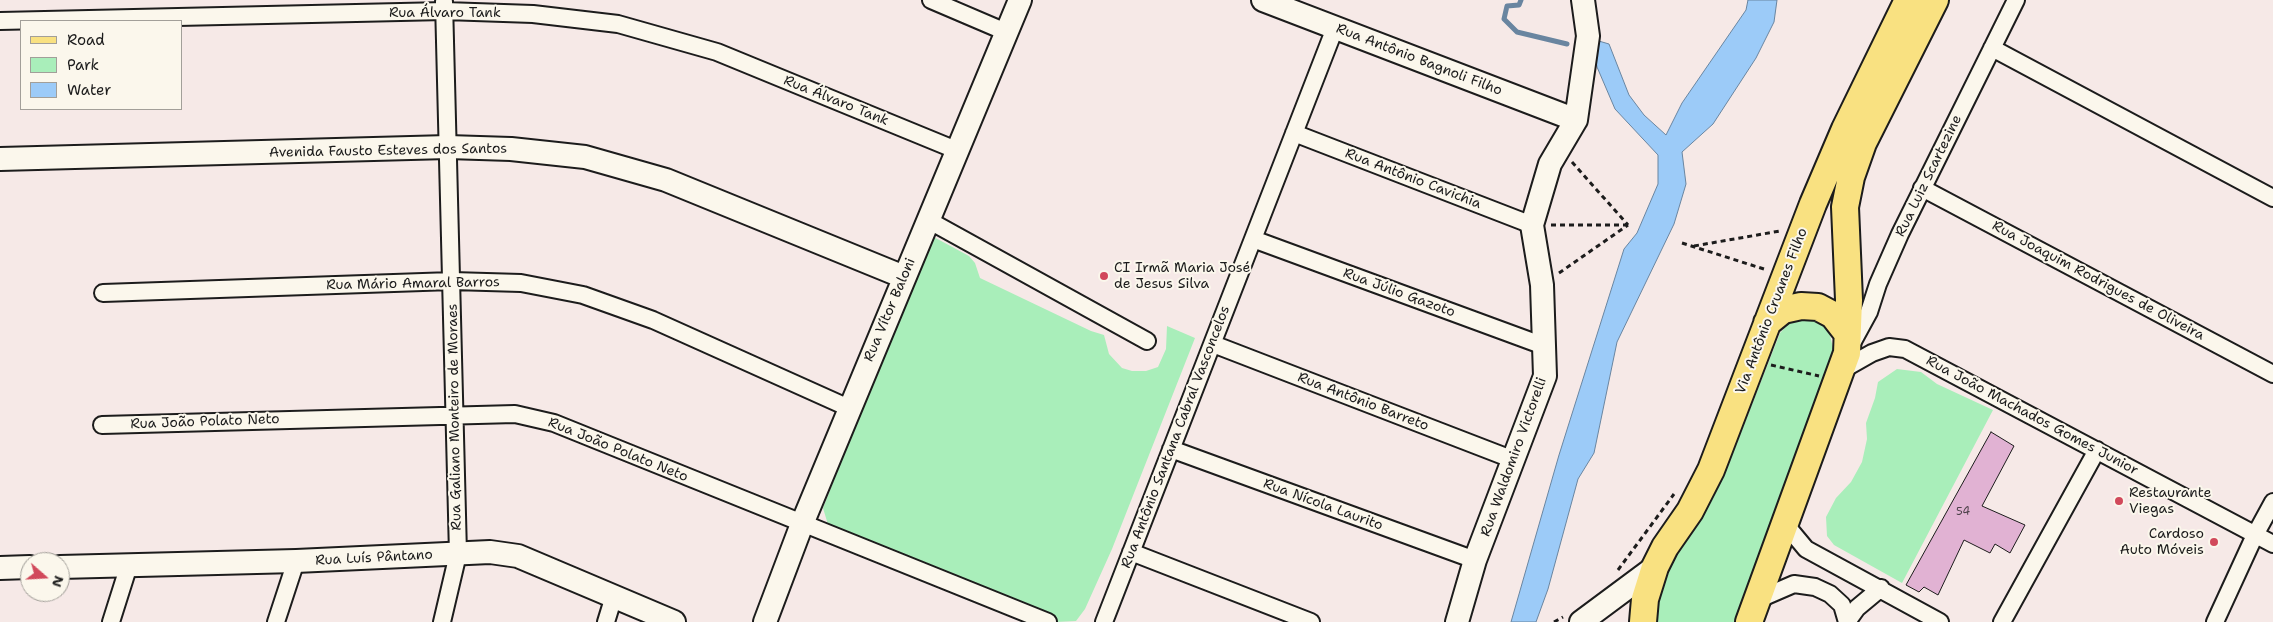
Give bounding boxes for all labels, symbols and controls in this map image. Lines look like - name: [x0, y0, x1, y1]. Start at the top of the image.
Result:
- street label: Rua Álvaro Tank: [389, 5, 501, 21]
- legend: [20, 20, 182, 110]
- street label: Rua Antônio Bagnoli Filho: [1334, 21, 1504, 99]
- text: Road: [67, 30, 105, 50]
- text: Park: [67, 55, 99, 75]
- street label: Rua Álvaro Tank: [781, 72, 891, 130]
- text: Water: [67, 80, 111, 100]
- street label: Rua Luiz Scartezine: [1892, 112, 1966, 240]
- street label: Avenida Fausto Esteves dos Santos: [269, 141, 507, 161]
- street label: Rua Antônio Cavichia: [1343, 145, 1483, 213]
- street label: Rua Joaquim Rodrigues de Oliveira: [1989, 218, 2207, 344]
- street label: Via Antônio Cruanes Filho: [1733, 226, 1811, 396]
- street label: Rua Vítor Baloni: [861, 256, 919, 364]
- place label: CI Irmã Maria José de Jesus Silva: [1114, 260, 1250, 292]
- street label: Rua Júlio Gazoto: [1341, 265, 1457, 321]
- marker: CI Irmã Maria José de Jesus Silva: [1098, 270, 1110, 282]
- street label: Rua Mário Amaral Barros: [326, 274, 500, 294]
- street label: Rua Galiano Monteiro de Moraes: [445, 303, 465, 531]
- street label: Rua Antônio Santana Cabral Vasconcelos: [1118, 303, 1234, 571]
- street label: Rua João Machados Gomes Junior: [1923, 353, 2141, 479]
- street label: Rua Antônio Barreto: [1295, 369, 1431, 435]
- street label: Rua Waldomiro Victorelli: [1477, 375, 1551, 539]
- street label: Rua João Polato Neto: [130, 411, 280, 433]
- street label: Rua João Polato Neto: [546, 414, 690, 486]
- street label: Rua Nícola Laurito: [1261, 476, 1385, 534]
- place label: Restaurante Viegas: [2129, 485, 2211, 518]
- marker: Restaurante Viegas: [2113, 495, 2125, 507]
- house number: 54: [1956, 505, 1970, 519]
- place label: Cardoso Auto Móveis: [2120, 526, 2204, 558]
- marker: Cardoso Auto Móveis: [2208, 536, 2220, 548]
- street label: Rua Luís Pântano: [315, 547, 433, 569]
- north arrow: [20, 552, 70, 602]
- text: N: [48, 573, 69, 590]

